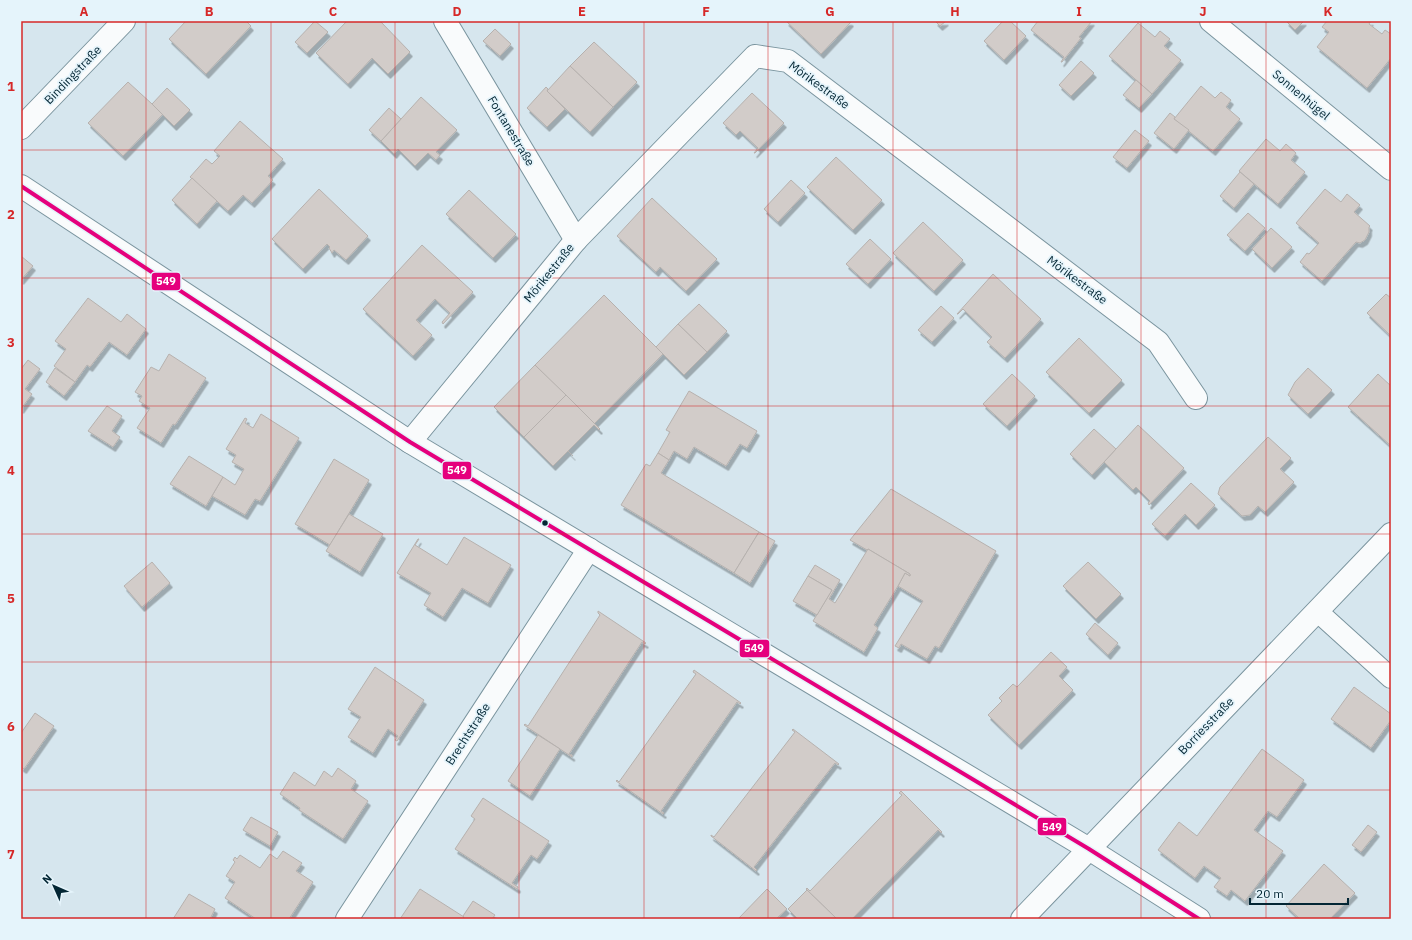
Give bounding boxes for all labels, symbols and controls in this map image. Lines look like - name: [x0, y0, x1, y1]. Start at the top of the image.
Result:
- text: A: [80, 3, 89, 20]
- text: B: [205, 3, 214, 20]
- text: C: [329, 3, 338, 20]
- text: D: [452, 3, 462, 20]
- text: E: [578, 3, 586, 20]
- text: F: [702, 3, 710, 20]
- text: G: [825, 3, 835, 20]
- text: H: [950, 3, 960, 20]
- text: I: [1076, 3, 1082, 20]
- text: J: [1199, 3, 1207, 20]
- text: K: [1323, 3, 1333, 20]
- street label: Bindingstraße: [41, 42, 105, 107]
- street label: Mörikestraße: [786, 57, 853, 112]
- street label: Sonnenhügel: [1270, 66, 1333, 123]
- text: 1: [7, 78, 15, 95]
- street label: Fontanestraße: [485, 93, 538, 169]
- text: 2: [7, 206, 15, 223]
- street label: Mörikestraße: [520, 240, 577, 305]
- street label: Mörikestraße: [1044, 252, 1111, 307]
- line badge: 549: [151, 272, 181, 291]
- text: 549: [156, 274, 176, 288]
- text: 3: [7, 334, 15, 351]
- line badge: 549: [442, 461, 472, 480]
- text: 4: [7, 462, 15, 479]
- text: 549: [447, 463, 467, 477]
- unlabelled marker: [540, 518, 550, 528]
- text: 5: [7, 590, 15, 607]
- line badge: 549: [739, 639, 770, 658]
- text: 549: [744, 641, 764, 655]
- street label: Borriesstraße: [1175, 694, 1237, 757]
- street label: Brechtstraße: [442, 700, 493, 768]
- text: 6: [7, 718, 15, 735]
- line badge: 549: [1037, 817, 1067, 836]
- text: 549: [1042, 820, 1062, 834]
- text: 7: [7, 846, 15, 863]
- north arrow: [34, 866, 74, 906]
- text: N: [39, 871, 55, 887]
- scale bar: [1250, 880, 1348, 906]
- text: 20 m: [1256, 886, 1284, 901]

